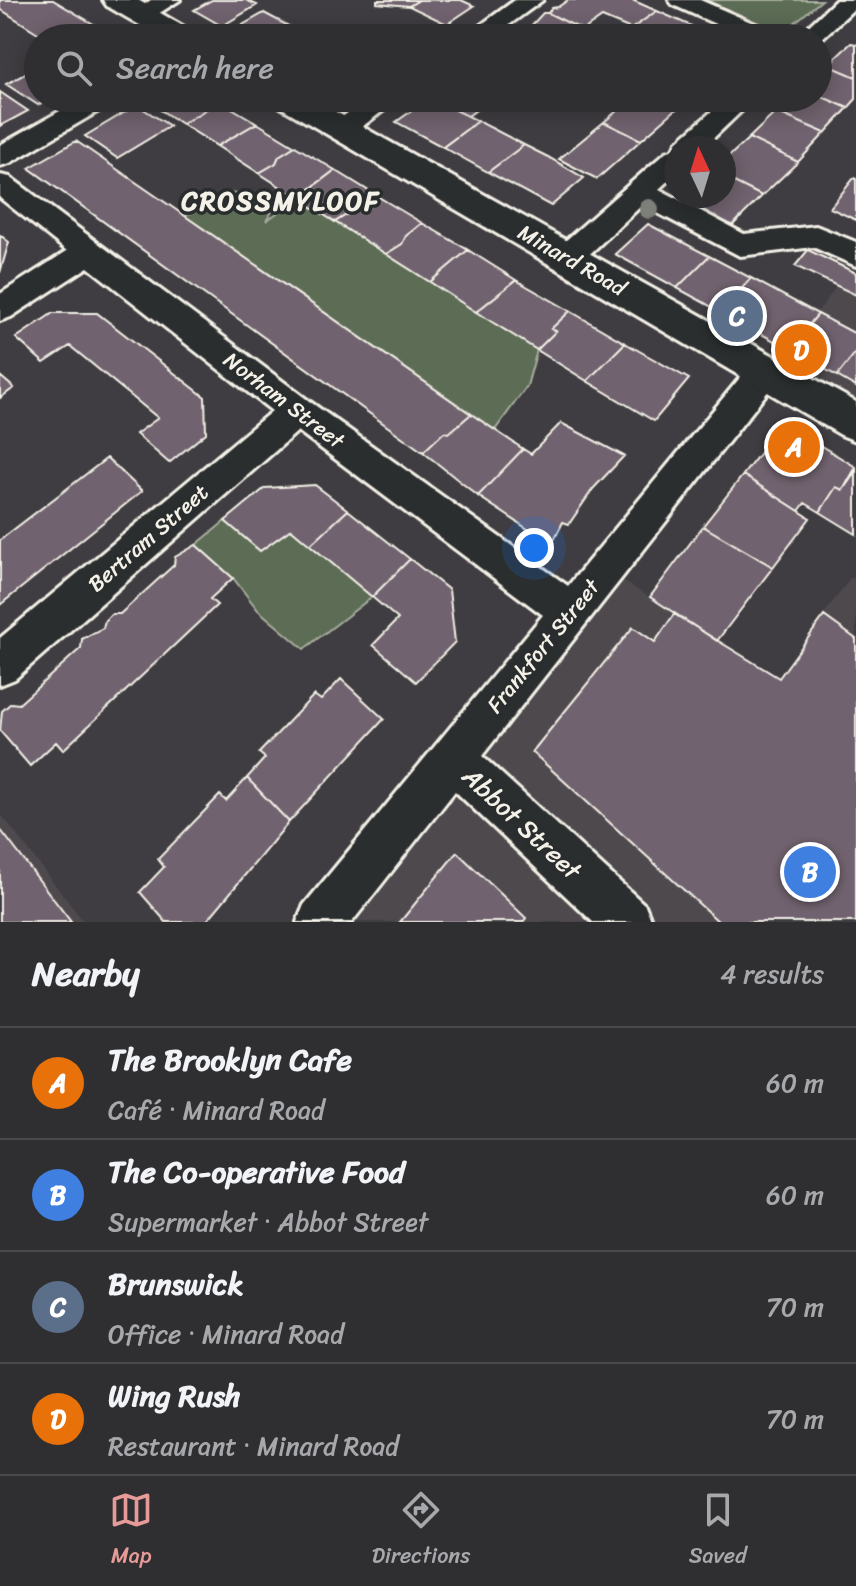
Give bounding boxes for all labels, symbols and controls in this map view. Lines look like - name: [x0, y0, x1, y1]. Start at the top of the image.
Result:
- search box: [24, 24, 832, 112]
- text: Search here: [116, 41, 274, 95]
- icon: search: [52, 46, 96, 90]
- north arrow: [664, 136, 736, 208]
- district label: CROSSMYLOOF: [180, 178, 381, 224]
- street label: Minard Road: [510, 213, 635, 308]
- pin: C: [711, 286, 763, 346]
- pin: D: [775, 320, 827, 380]
- street label: Norham Street: [215, 341, 354, 460]
- pin: A: [768, 417, 820, 477]
- street label: Bertram Street: [78, 474, 218, 602]
- your location: [514, 528, 554, 568]
- street label: Frankfort Street: [476, 569, 610, 722]
- street label: Abbot Street: [451, 754, 594, 892]
- pin: B: [784, 842, 836, 902]
- text: Nearby: [32, 944, 140, 1004]
- text: 4 results: [720, 951, 824, 997]
- text: The Brooklyn Cafe: [108, 1033, 352, 1087]
- text: A: [49, 1060, 67, 1106]
- text: 60 m: [766, 1060, 824, 1106]
- text: Café · Minard Road: [108, 1087, 325, 1133]
- text: The Co-operative Food: [108, 1145, 405, 1199]
- text: B: [50, 1172, 66, 1218]
- text: 60 m: [766, 1172, 824, 1218]
- text: Supermarket · Abbot Street: [108, 1199, 428, 1245]
- text: Brunswick: [108, 1257, 244, 1311]
- text: C: [50, 1284, 66, 1330]
- text: 70 m: [766, 1284, 824, 1330]
- text: Office · Minard Road: [108, 1311, 344, 1357]
- text: Wing Rush: [108, 1369, 241, 1423]
- text: D: [50, 1396, 66, 1442]
- text: 70 m: [766, 1396, 824, 1442]
- text: Restaurant · Minard Road: [108, 1423, 399, 1469]
- tab: Map: [109, 1488, 153, 1575]
- tab: Directions: [372, 1488, 470, 1575]
- tab: Saved: [689, 1488, 747, 1575]

